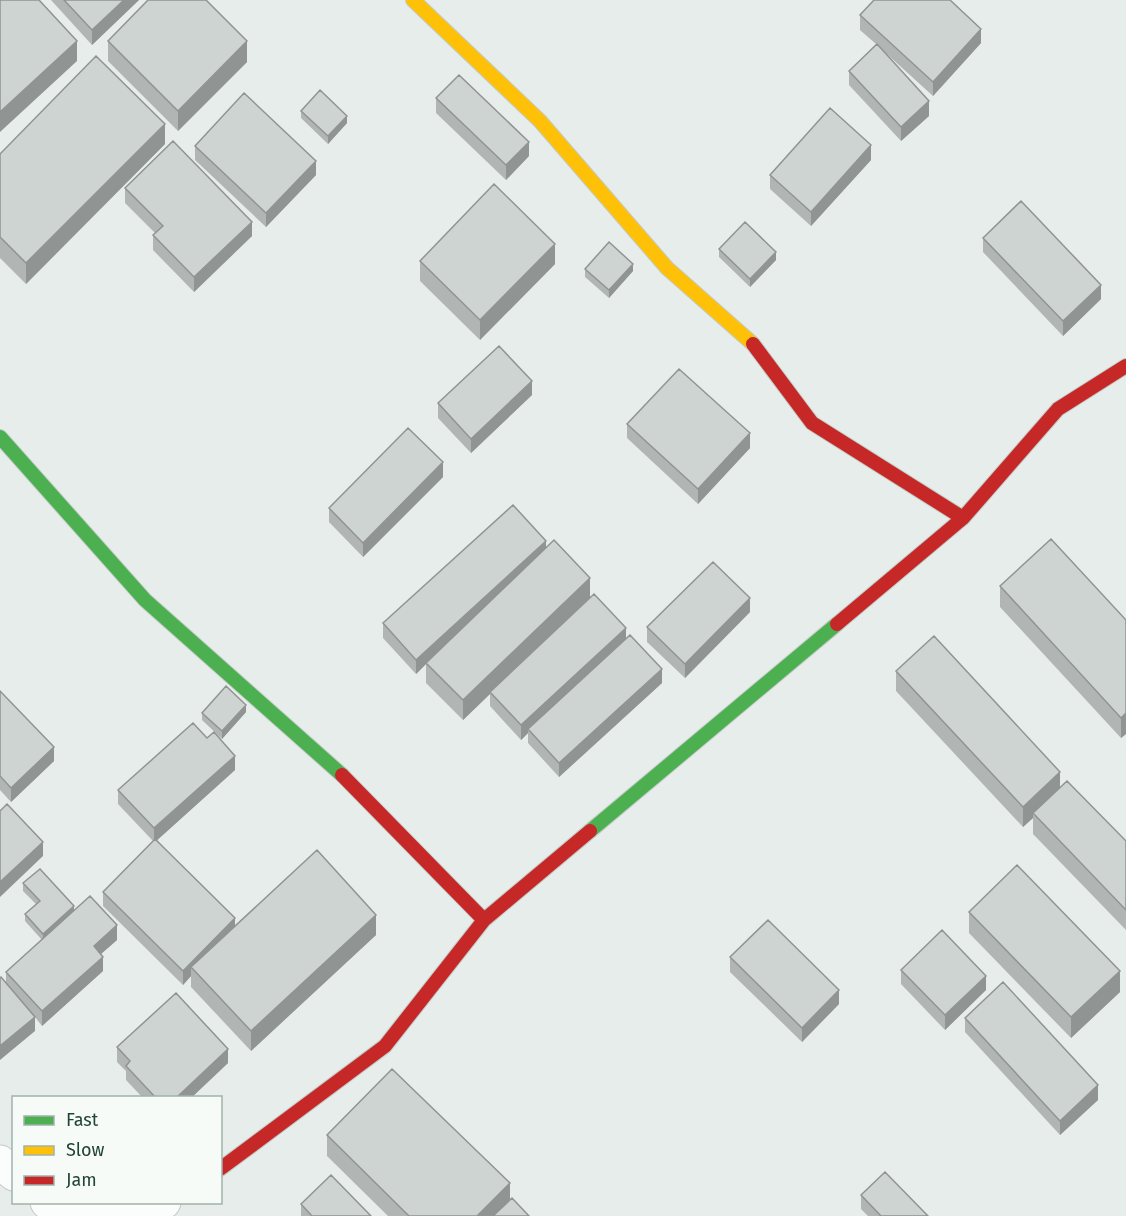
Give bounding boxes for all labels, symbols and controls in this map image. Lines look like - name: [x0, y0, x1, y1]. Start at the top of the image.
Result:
- legend: [12, 1096, 222, 1204]
- text: Fast: [66, 1109, 99, 1131]
- text: Slow: [66, 1139, 105, 1161]
- text: Jam: [66, 1169, 97, 1191]

